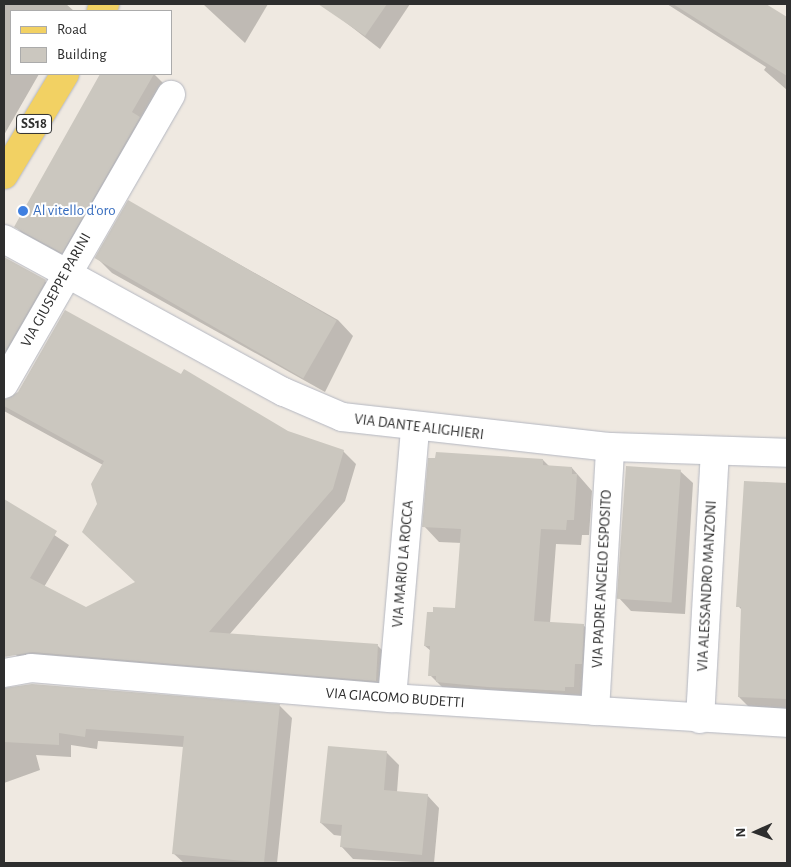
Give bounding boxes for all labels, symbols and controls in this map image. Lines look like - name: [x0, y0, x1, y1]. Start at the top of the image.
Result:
- legend: [10, 10, 172, 75]
- text: Road: [57, 22, 87, 37]
- text: Building: [57, 47, 107, 62]
- road number: SS18: [15, 112, 53, 136]
- place label: Al vitello d'oro: [33, 202, 116, 220]
- marker: Al vitello d'oro: [17, 205, 29, 217]
- street label: VIA GIUSEPPE PARINI: [17, 230, 95, 350]
- street label: VIA DANTE ALIGHIERI: [353, 410, 485, 444]
- street label: VIA PADRE ANGELO ESPOSITO: [588, 489, 616, 669]
- street label: VIA MARIO LA ROCCA: [388, 500, 418, 628]
- street label: VIA ALESSANDRO MANZONI: [694, 500, 720, 672]
- street label: VIA GIACOMO BUDETTI: [325, 684, 465, 712]
- north arrow: [731, 807, 781, 857]
- text: N: [734, 827, 748, 838]

